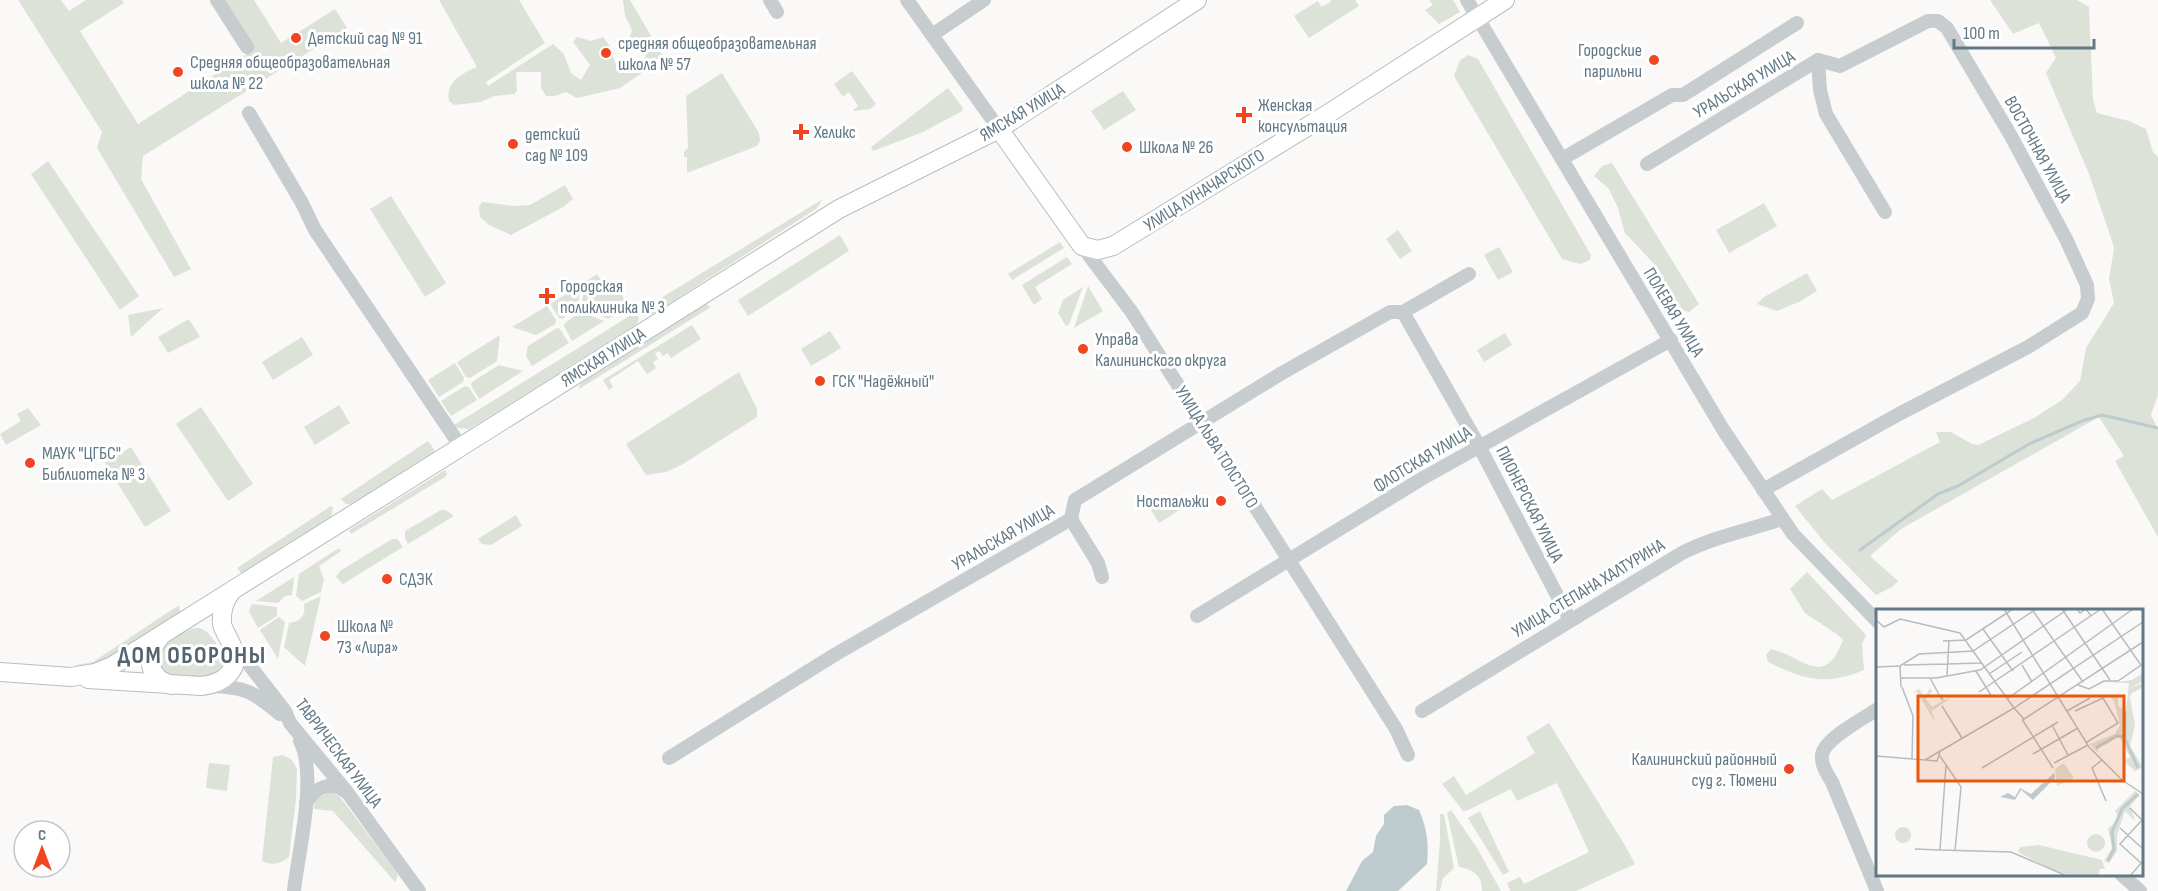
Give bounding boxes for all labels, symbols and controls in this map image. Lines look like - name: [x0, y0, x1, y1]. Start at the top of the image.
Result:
- scale bar: [1954, 12, 2094, 50]
- text: 100 m: [1963, 23, 2000, 44]
- place label: Детский сад № 91: [308, 28, 423, 49]
- marker: Детский сад № 91: [289, 31, 303, 45]
- place label: средняя общеобразовательная школа № 57: [618, 33, 817, 75]
- place label: Городские парильни: [1578, 40, 1642, 82]
- marker: средняя общеобразовательная школа № 57: [599, 46, 613, 60]
- street label: УРАЛЬСКАЯ УЛИЦА: [1690, 46, 1799, 123]
- place label: Средняя общеобразовательная школа № 22: [190, 52, 390, 94]
- marker: Городские парильни: [1647, 53, 1661, 67]
- marker: Средняя общеобразовательная школа № 22: [171, 65, 185, 79]
- street label: ЯМСКАЯ УЛИЦА: [976, 79, 1069, 146]
- street label: ВОСТОЧНАЯ УЛИЦА: [2000, 92, 2076, 206]
- place label: Женская консультация: [1258, 95, 1347, 137]
- marker: Женская консультация: [1235, 106, 1253, 124]
- place label: Хеликс: [813, 122, 856, 143]
- marker: Хеликс: [792, 123, 810, 141]
- place label: детский сад № 109: [525, 124, 588, 166]
- marker: детский сад № 109: [506, 137, 520, 151]
- place label: Школа № 26: [1139, 137, 1214, 158]
- marker: Школа № 26: [1120, 140, 1134, 154]
- street label: УЛИЦА ЛУНАЧАРСКОГО: [1140, 145, 1269, 236]
- street label: ПОЛЕВАЯ УЛИЦА: [1639, 264, 1709, 361]
- place label: Городская поликлиника № 3: [560, 276, 665, 318]
- marker: Городская поликлиника № 3: [538, 287, 556, 305]
- street label: ЯМСКАЯ УЛИЦА: [557, 323, 649, 392]
- place label: Управа Калининского округа: [1095, 329, 1227, 371]
- marker: Управа Калининского округа: [1076, 342, 1090, 356]
- place label: ГСК "Надёжный": [832, 371, 934, 392]
- marker: ГСК "Надёжный": [813, 374, 827, 388]
- street label: УЛИЦА ЛЬВА ТОЛСТОГО: [1171, 382, 1263, 512]
- street label: ФЛОТСКАЯ УЛИЦА: [1369, 422, 1475, 497]
- place label: МАУК "ЦГБС" Библиотека № 3: [42, 443, 145, 485]
- street label: ПИОНЕРСКАЯ УЛИЦА: [1491, 443, 1568, 566]
- marker: МАУК "ЦГБС" Библиотека № 3: [23, 456, 37, 470]
- place label: Ностальжи: [1136, 491, 1209, 512]
- marker: Ностальжи: [1214, 494, 1228, 508]
- street label: УРАЛЬСКАЯ УЛИЦА: [948, 500, 1058, 575]
- street label: УЛИЦА СТЕПАНА ХАЛТУРИНА: [1508, 534, 1669, 642]
- place label: СДЭК: [399, 569, 434, 590]
- marker: СДЭК: [380, 572, 394, 586]
- inset map: [1876, 609, 2143, 876]
- place label: Школа № 73 «Лира»: [337, 616, 398, 658]
- marker: Школа № 73 «Лира»: [318, 629, 332, 643]
- district label: ДОМ ОБОРОНЫ: [117, 641, 267, 670]
- street label: ТАВРИЧЕСКАЯ УЛИЦА: [291, 695, 387, 812]
- place label: Калининский районный суд г. Тюмени: [1632, 749, 1777, 791]
- marker: Калининский районный суд г. Тюмени: [1782, 762, 1796, 776]
- north arrow: [12, 819, 72, 879]
- text: С: [38, 826, 46, 845]

